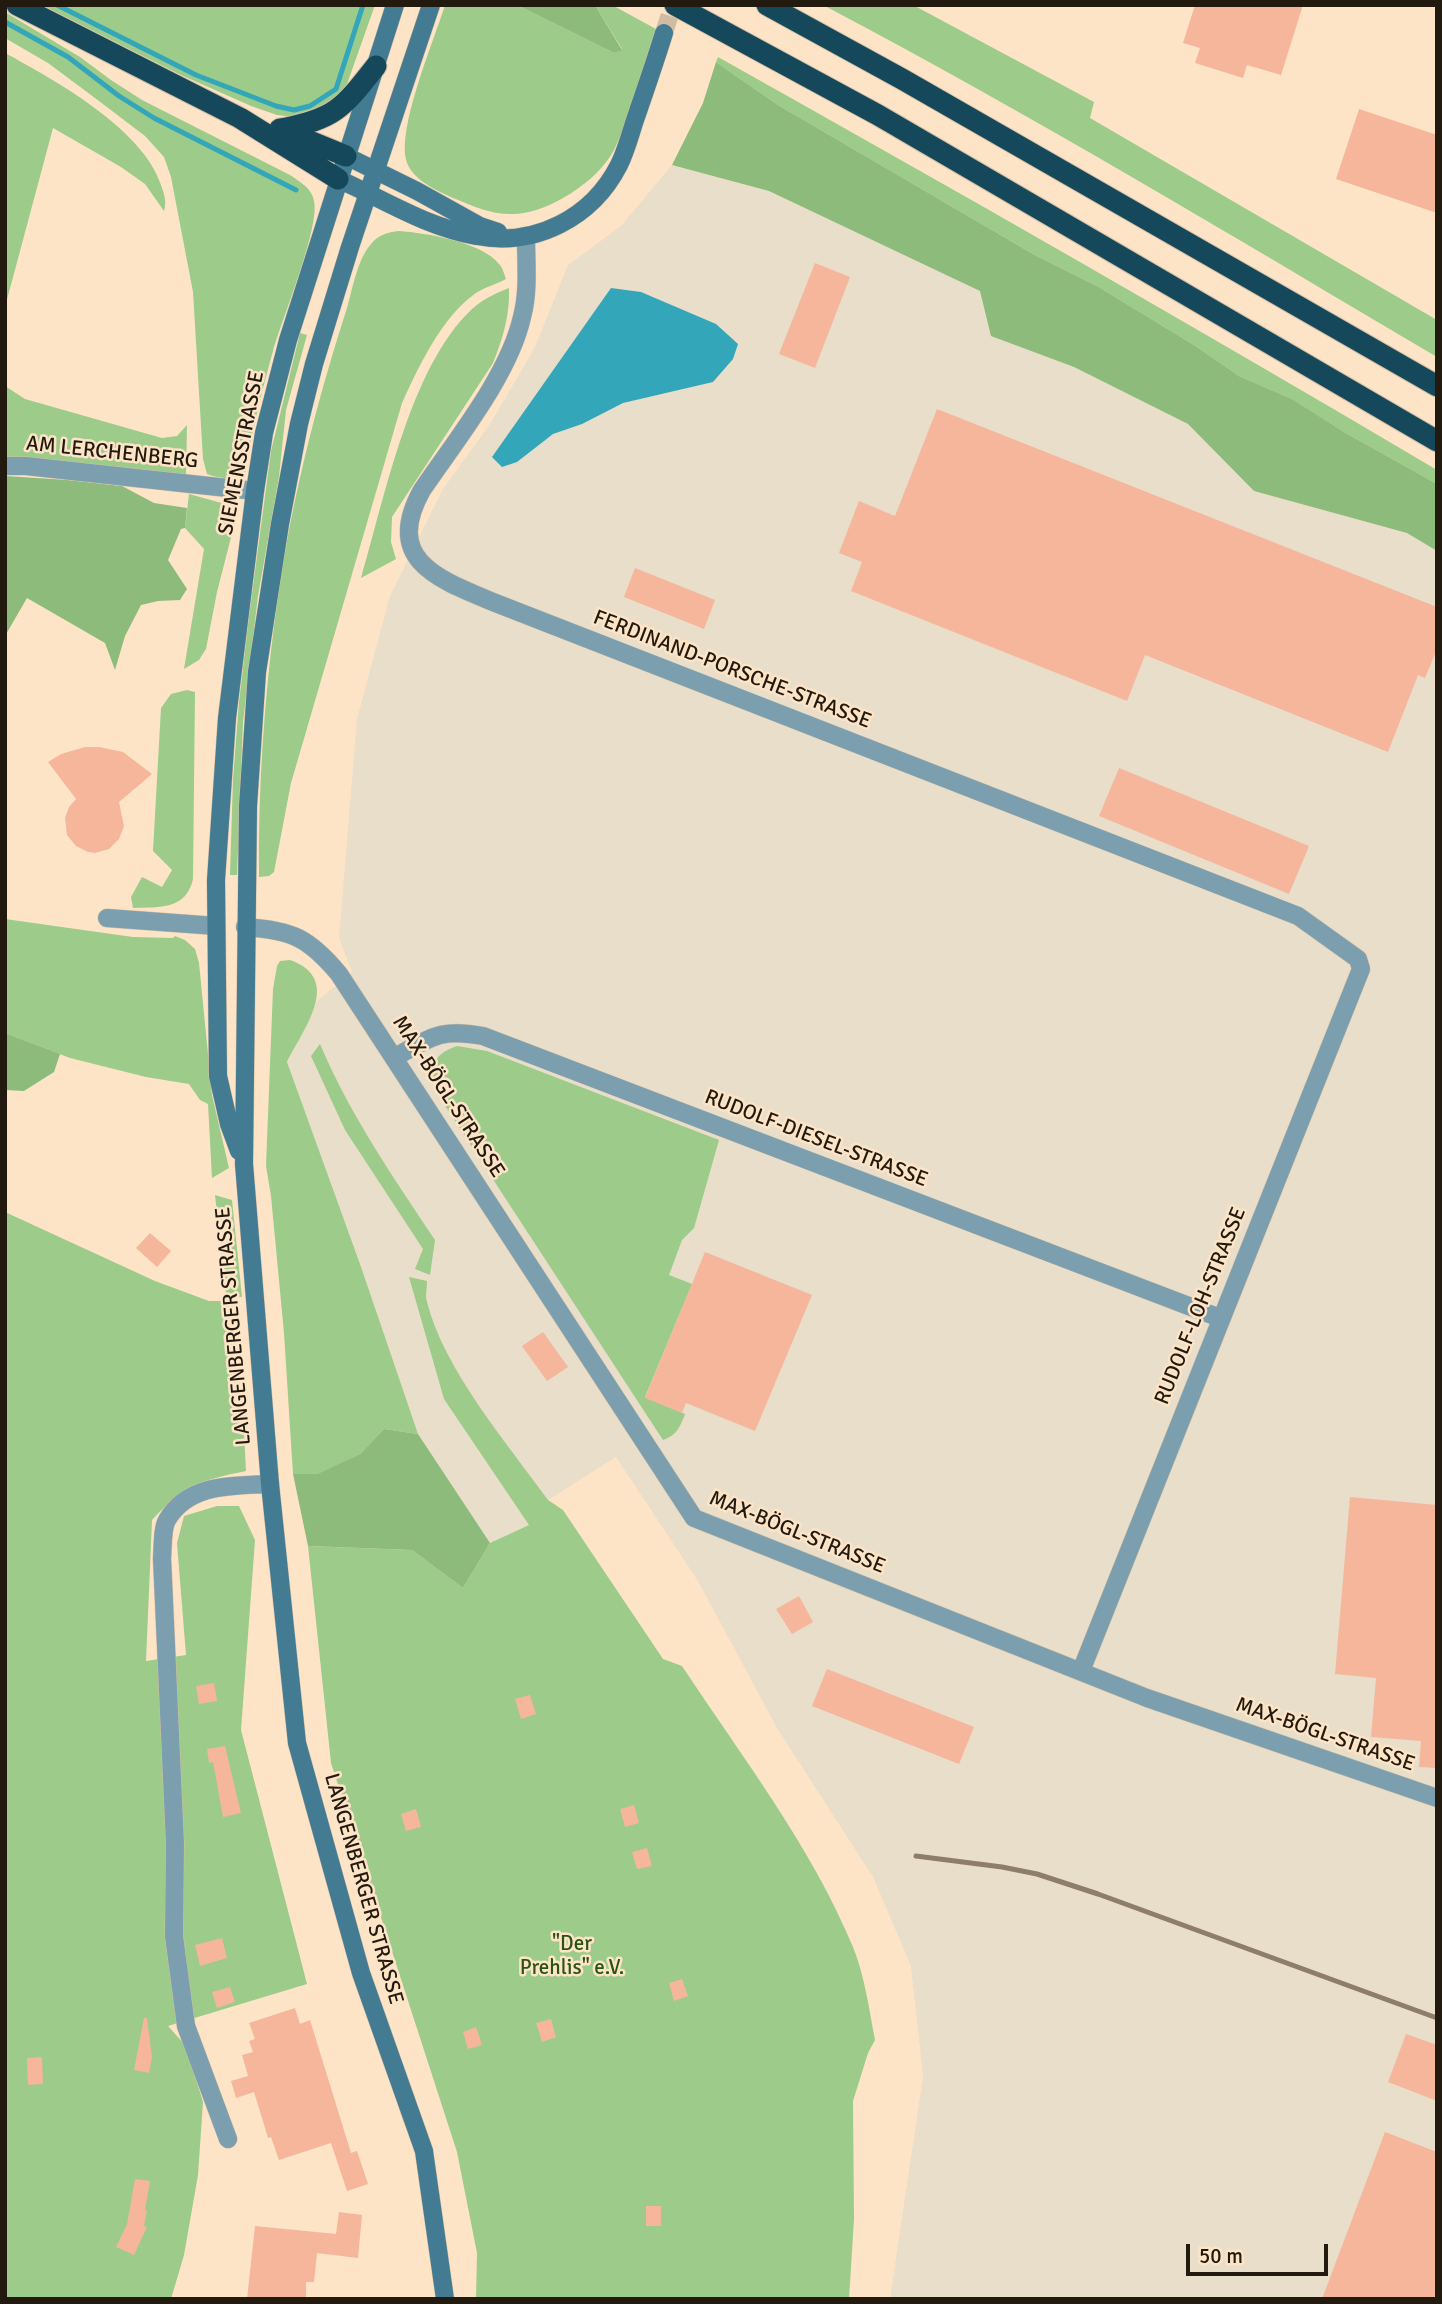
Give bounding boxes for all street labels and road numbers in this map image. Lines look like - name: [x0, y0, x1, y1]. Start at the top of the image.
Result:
- street label: SIEMENSSTRASSE: [214, 369, 270, 537]
- street label: AM LERCHENBERG: [25, 431, 199, 475]
- street label: FERDINAND-PORSCHE-STRASSE: [589, 605, 875, 735]
- street label: MAX-BÖGL-STRASSE: [386, 1011, 510, 1183]
- street label: RUDOLF-DIESEL-STRASSE: [701, 1085, 931, 1193]
- street label: RUDOLF-LOH-STRASSE: [1150, 1204, 1252, 1408]
- street label: LANGENBERGER STRASSE: [211, 1206, 257, 1446]
- street label: MAX-BÖGL-STRASSE: [705, 1486, 889, 1580]
- street label: MAX-BÖGL-STRASSE: [1232, 1693, 1418, 1777]
- street label: LANGENBERGER STRASSE: [318, 1771, 408, 2007]

